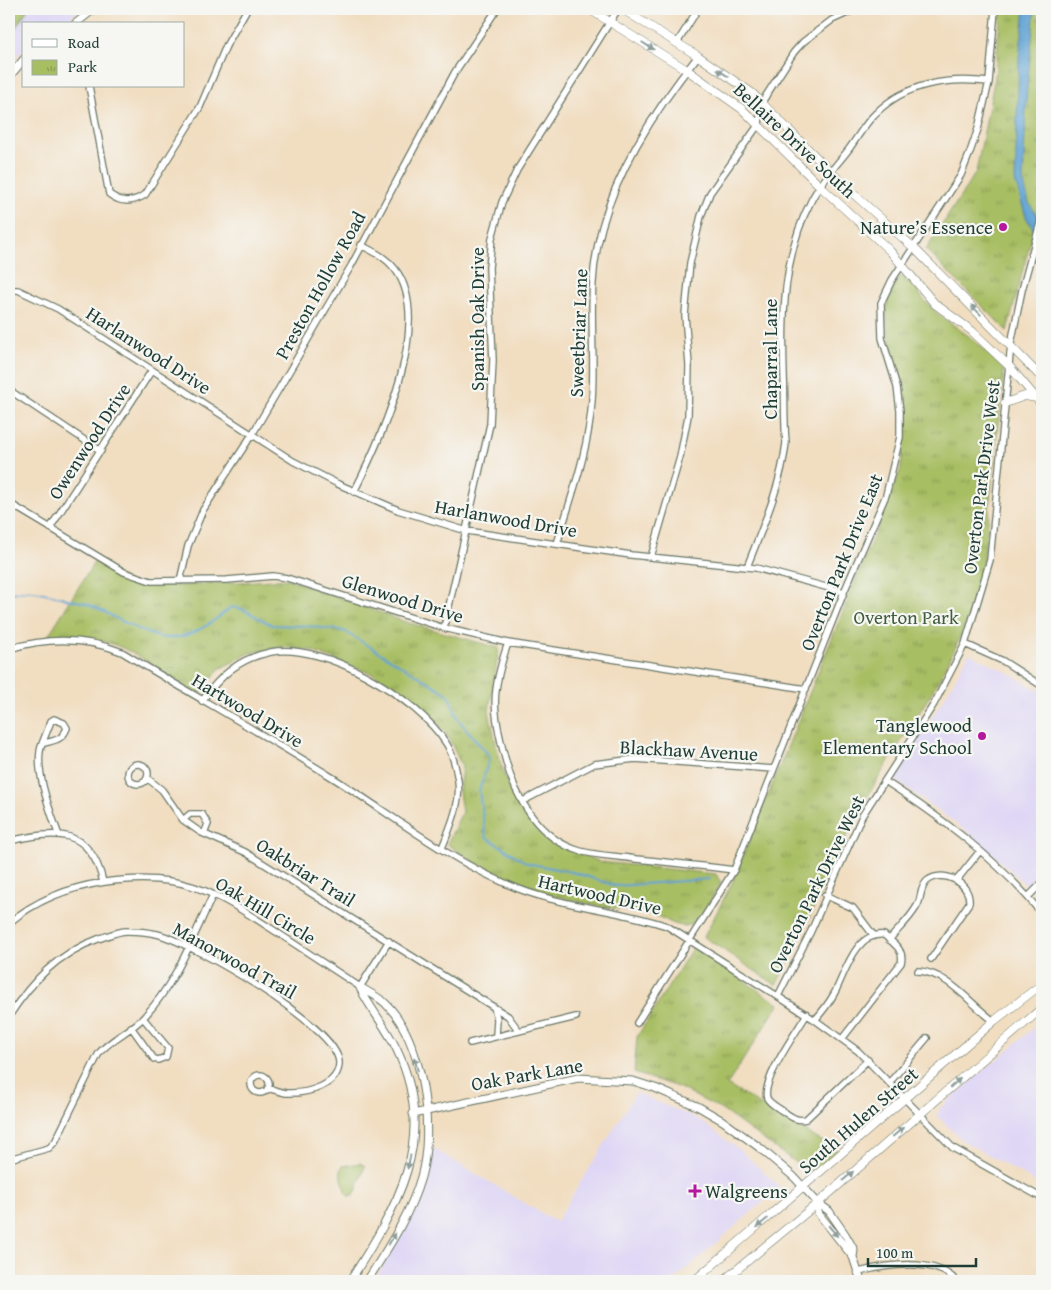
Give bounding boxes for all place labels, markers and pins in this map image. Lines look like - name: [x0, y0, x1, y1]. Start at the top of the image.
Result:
- place label: Nature’s Essence: [860, 213, 993, 241]
- marker: Nature’s Essence: [997, 221, 1009, 233]
- place label: Tanglewood Elementary School: [823, 711, 973, 761]
- marker: Tanglewood Elementary School: [976, 730, 988, 742]
- place label: Walgreens: [705, 1177, 788, 1205]
- marker: Walgreens: [689, 1185, 701, 1197]

